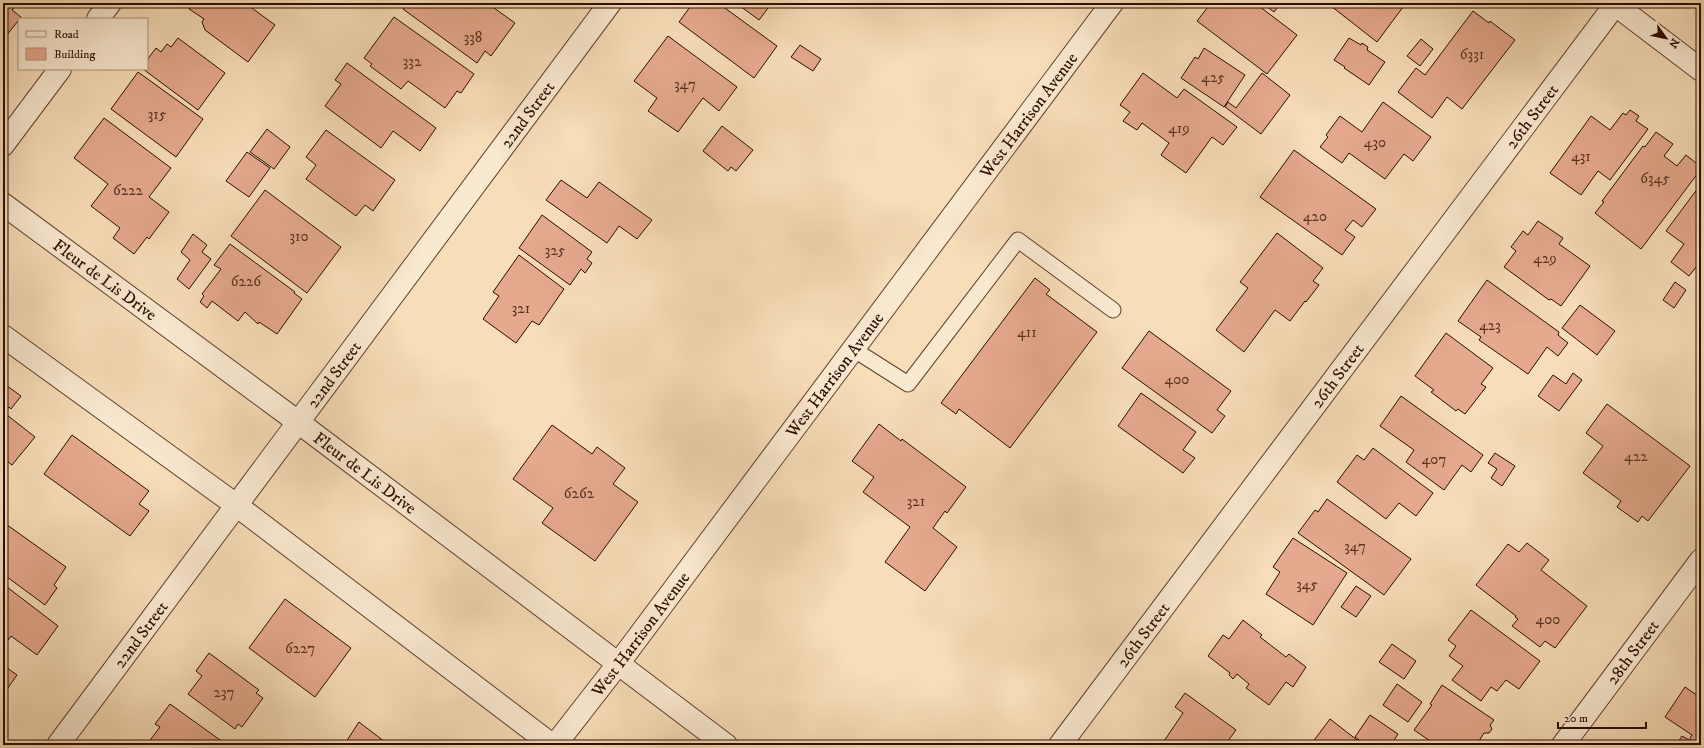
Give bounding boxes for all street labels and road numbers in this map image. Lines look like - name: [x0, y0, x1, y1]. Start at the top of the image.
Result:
- street label: West Harrison Avenue: [975, 49, 1083, 183]
- street label: 22nd Street: [496, 77, 560, 153]
- street label: 26th Street: [1501, 80, 1564, 154]
- street label: Fleur de Lis Drive: [48, 235, 161, 326]
- street label: West Harrison Avenue: [781, 308, 889, 443]
- street label: 22nd Street: [302, 337, 367, 413]
- street label: 26th Street: [1307, 339, 1370, 413]
- street label: Fleur de Lis Drive: [309, 427, 421, 520]
- street label: West Harrison Avenue: [586, 568, 695, 702]
- street label: 22nd Street: [109, 597, 174, 673]
- street label: 26th Street: [1112, 598, 1175, 672]
- street label: 28th Street: [1602, 615, 1665, 689]

